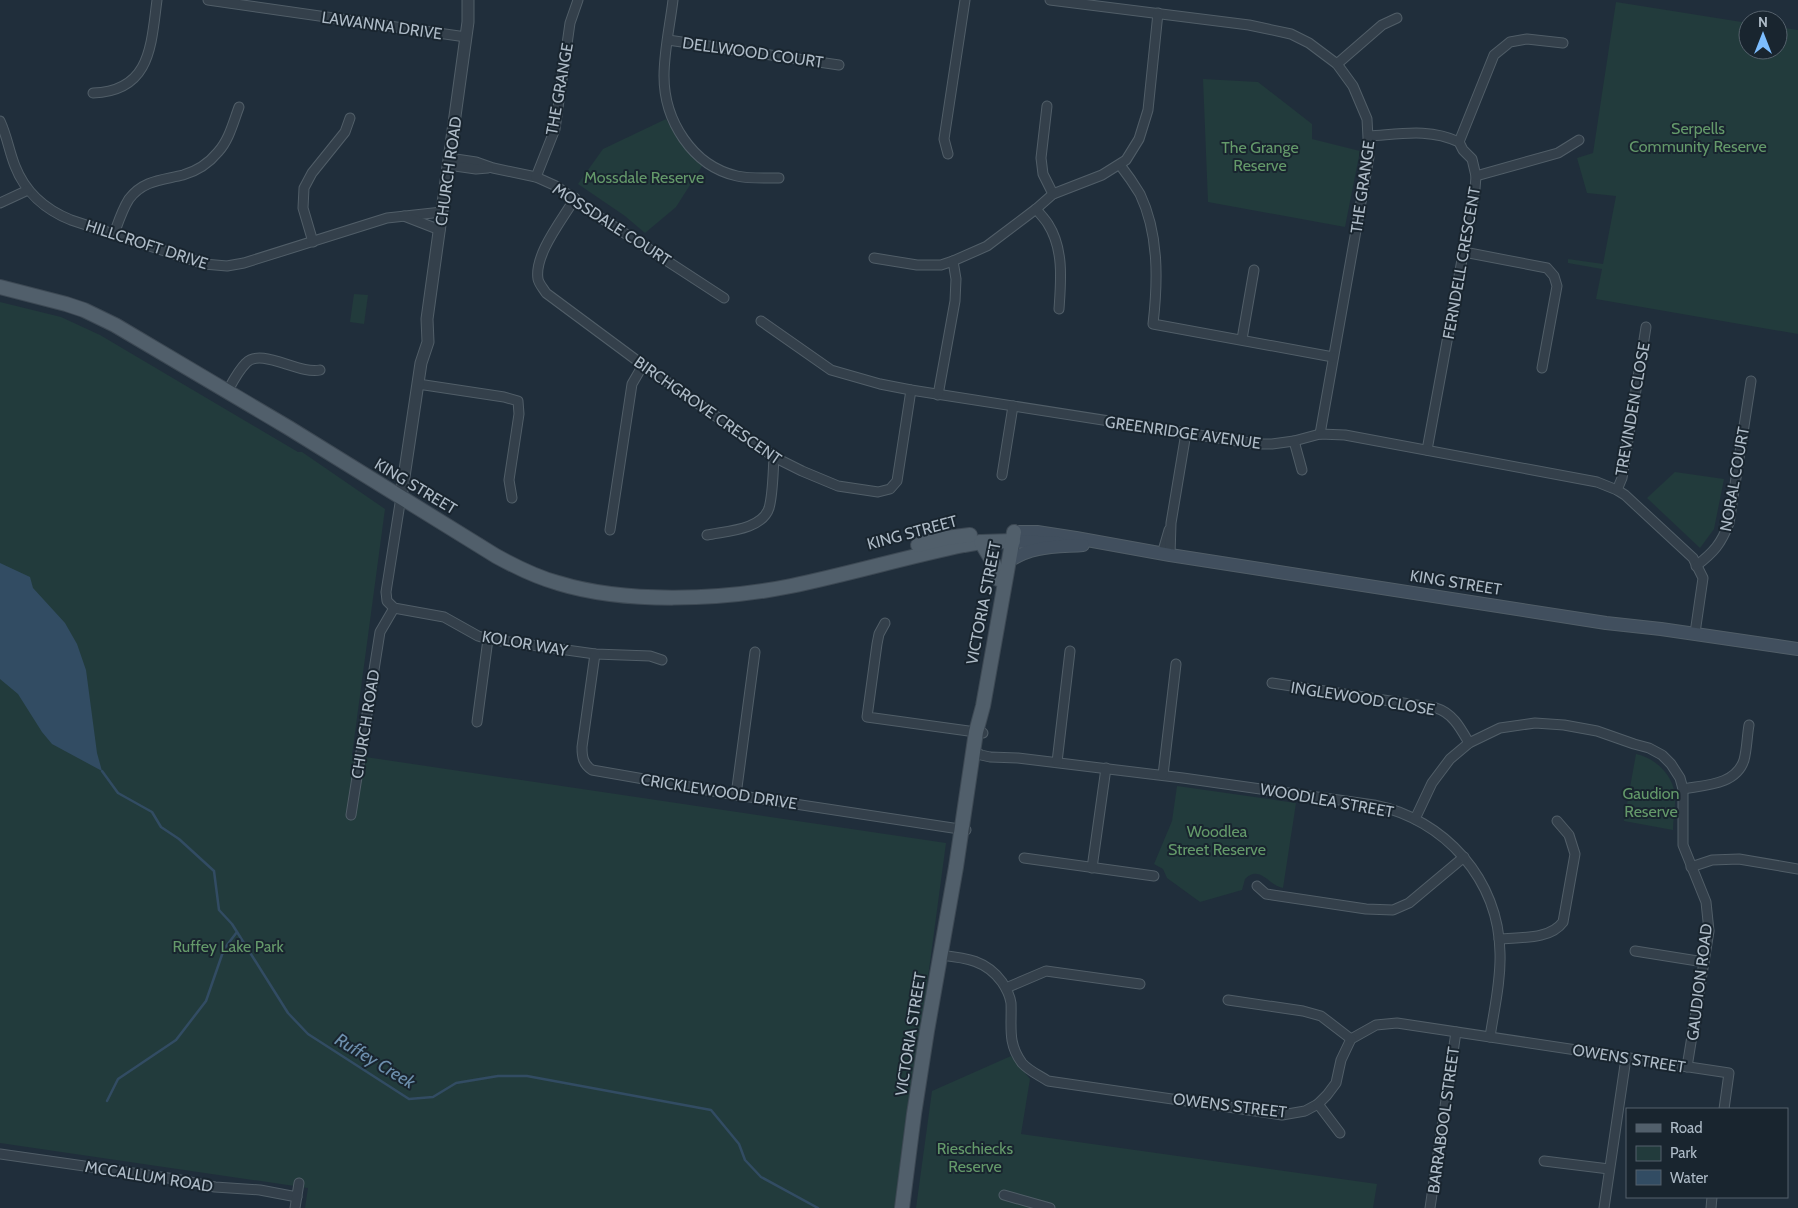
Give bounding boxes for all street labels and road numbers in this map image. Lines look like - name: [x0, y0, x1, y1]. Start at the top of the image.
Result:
- street label: LAWANNA DRIVE: [320, 8, 444, 43]
- street label: DELLWOOD COURT: [681, 33, 825, 72]
- street label: THE GRANGE: [542, 41, 577, 137]
- street label: CHURCH ROAD: [431, 115, 466, 227]
- street label: THE GRANGE: [1347, 139, 1378, 235]
- street label: MOSSDALE COURT: [549, 179, 675, 270]
- street label: FERNDELL CRESCENT: [1439, 185, 1484, 341]
- street label: HILLCROFT DRIVE: [83, 216, 210, 273]
- street label: TREVINDEN CLOSE: [1611, 341, 1654, 477]
- street label: BIRCHGROVE CRESCENT: [630, 352, 785, 469]
- street label: GREENRIDGE AVENUE: [1104, 412, 1262, 453]
- street label: NORAL COURT: [1716, 425, 1753, 533]
- street label: KING STREET: [371, 454, 461, 519]
- street label: KING STREET: [865, 511, 960, 554]
- street label: VICTORIA STREET: [962, 539, 1005, 666]
- street label: KING STREET: [1409, 566, 1504, 599]
- street label: KOLOR WAY: [481, 627, 570, 661]
- street label: CHURCH ROAD: [347, 668, 384, 780]
- street label: INGLEWOOD CLOSE: [1289, 678, 1437, 719]
- street label: CRICKLEWOOD DRIVE: [639, 770, 799, 813]
- street label: WOODLEA STREET: [1259, 779, 1396, 822]
- street label: GAUDION ROAD: [1683, 922, 1716, 1042]
- street label: VICTORIA STREET: [891, 970, 930, 1097]
- street label: OWENS STREET: [1571, 1040, 1687, 1077]
- street label: BARRABOOL STREET: [1424, 1045, 1463, 1195]
- street label: OWENS STREET: [1172, 1089, 1288, 1122]
- street label: MCCALLUM ROAD: [84, 1157, 214, 1196]

